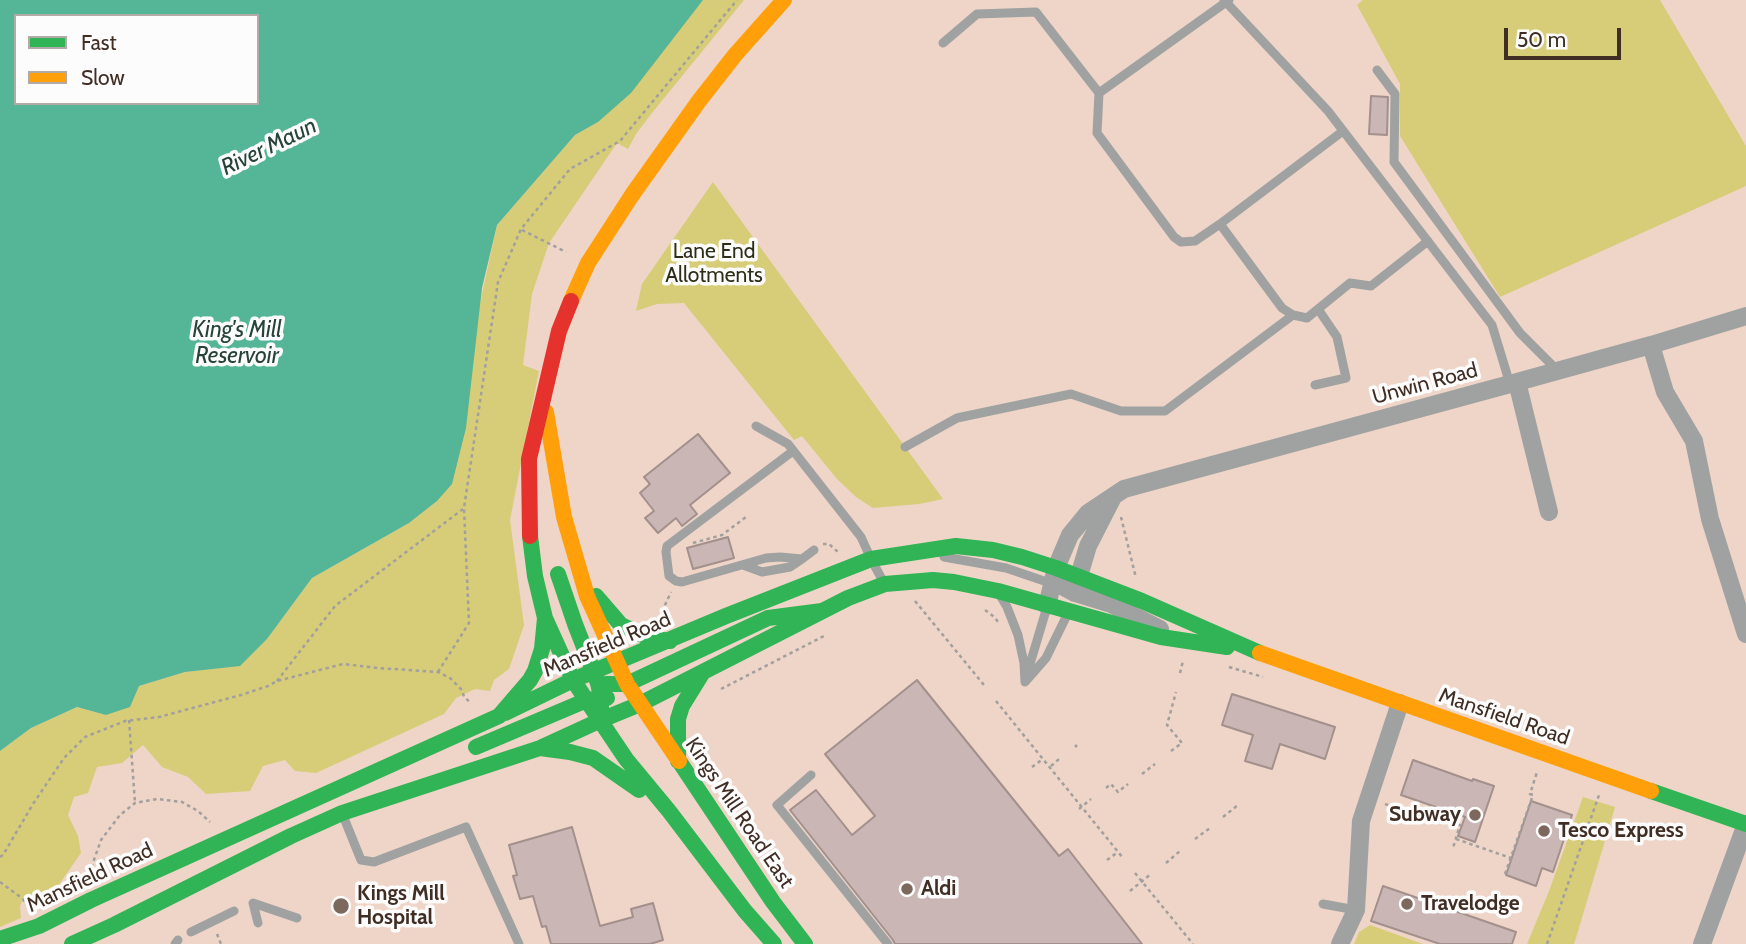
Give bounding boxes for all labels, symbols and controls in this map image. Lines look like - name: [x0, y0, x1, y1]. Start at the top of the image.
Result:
- legend: [14, 14, 259, 105]
- scale bar: [1508, 14, 1625, 58]
- text: 50 m: [1517, 27, 1566, 52]
- text: Fast: [81, 30, 117, 55]
- text: Slow: [81, 65, 125, 90]
- water label: River Maun: [217, 112, 321, 182]
- park label: Lane End Allotments: [665, 239, 763, 289]
- water label: King's Mill Reservoir: [192, 316, 282, 370]
- street label: Unwin Road: [1370, 358, 1480, 410]
- street label: Mansfield Road: [539, 607, 675, 683]
- street label: Mansfield Road: [1435, 683, 1573, 751]
- street label: Kings Mill Road East: [679, 733, 799, 893]
- place label: Subway: [1389, 802, 1461, 828]
- marker: Subway: [1467, 807, 1483, 823]
- place label: Tesco Express: [1558, 818, 1684, 844]
- marker: Tesco Express: [1536, 823, 1552, 839]
- street label: Mansfield Road: [23, 838, 157, 918]
- place label: Aldi: [921, 876, 956, 902]
- place label: Kings Mill Hospital: [357, 881, 445, 931]
- marker: Aldi: [899, 881, 915, 897]
- place label: Travelodge: [1421, 891, 1519, 917]
- marker: Kings Mill Hospital: [331, 896, 351, 916]
- marker: Travelodge: [1399, 896, 1415, 912]

